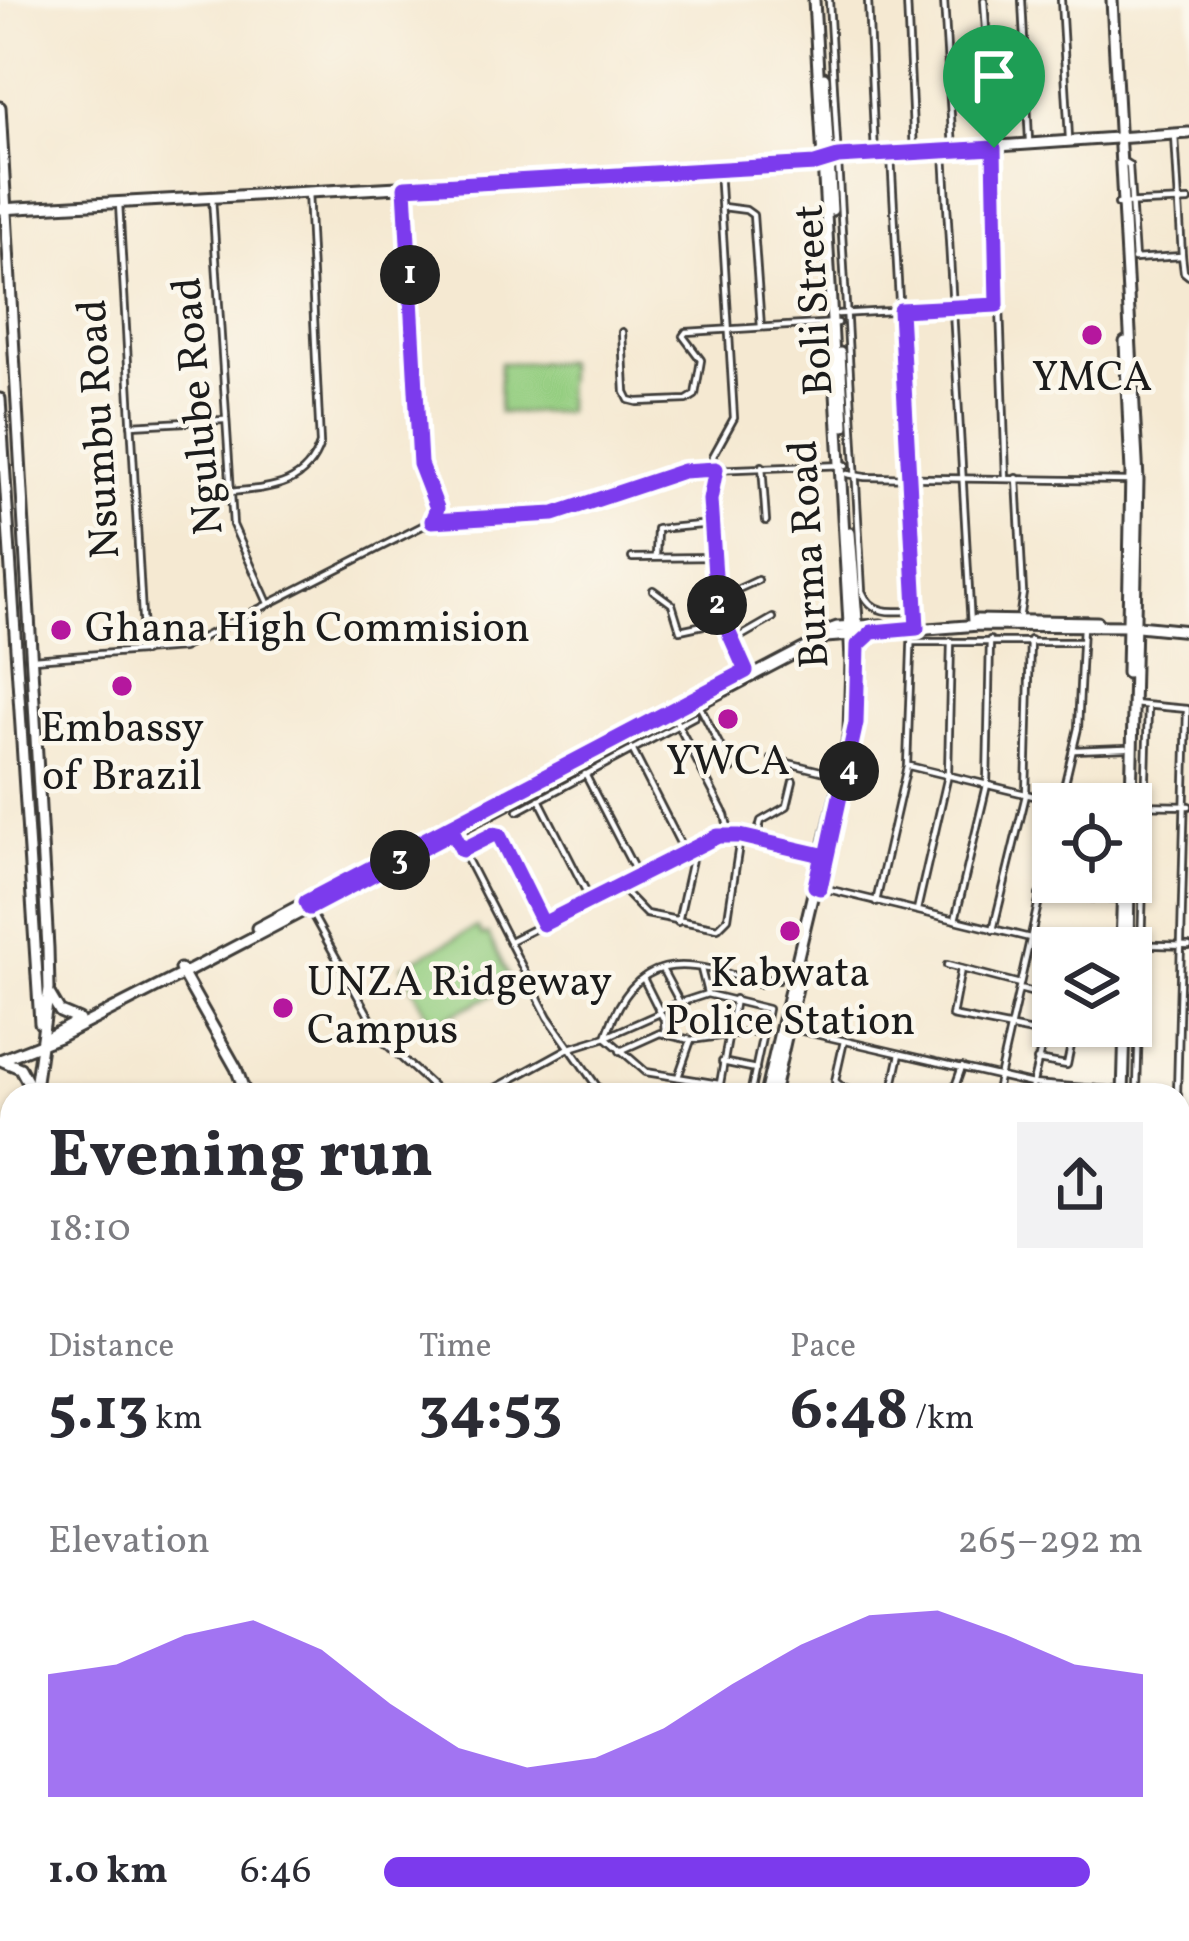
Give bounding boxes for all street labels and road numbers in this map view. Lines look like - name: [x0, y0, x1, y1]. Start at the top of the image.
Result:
- street label: Boli Street: [782, 203, 850, 397]
- street label: Ngulube Road: [159, 275, 241, 537]
- street label: Nsumbu Road: [65, 298, 137, 560]
- street label: Burma Road: [776, 438, 846, 670]

